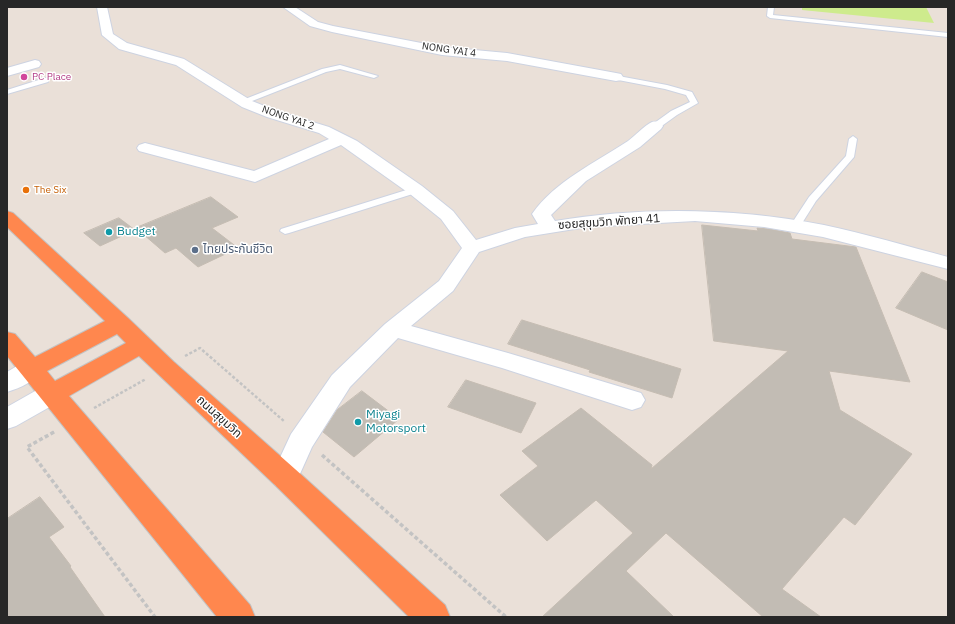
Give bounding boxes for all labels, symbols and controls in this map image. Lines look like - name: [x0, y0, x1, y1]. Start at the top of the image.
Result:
- street label: NONG YAI 4: [421, 40, 477, 60]
- place label: PC Place: [32, 71, 71, 83]
- marker: PC Place: [19, 72, 29, 82]
- street label: NONG YAI 2: [260, 103, 316, 133]
- place label: The Six: [34, 184, 67, 196]
- marker: The Six: [21, 185, 31, 195]
- street label: ซอยสุขุมวิท พัทยา 41: [557, 211, 661, 233]
- place label: Budget: [117, 225, 156, 239]
- marker: Budget: [104, 227, 114, 237]
- place label: ไทยประกันชีวิต: [203, 243, 273, 257]
- marker: ไทยประกันชีวิต: [190, 245, 200, 255]
- street label: ถนนสุขุมวิท: [193, 393, 245, 441]
- place label: Miyagi Motorsport: [366, 408, 426, 436]
- marker: Miyagi Motorsport: [353, 417, 363, 427]

